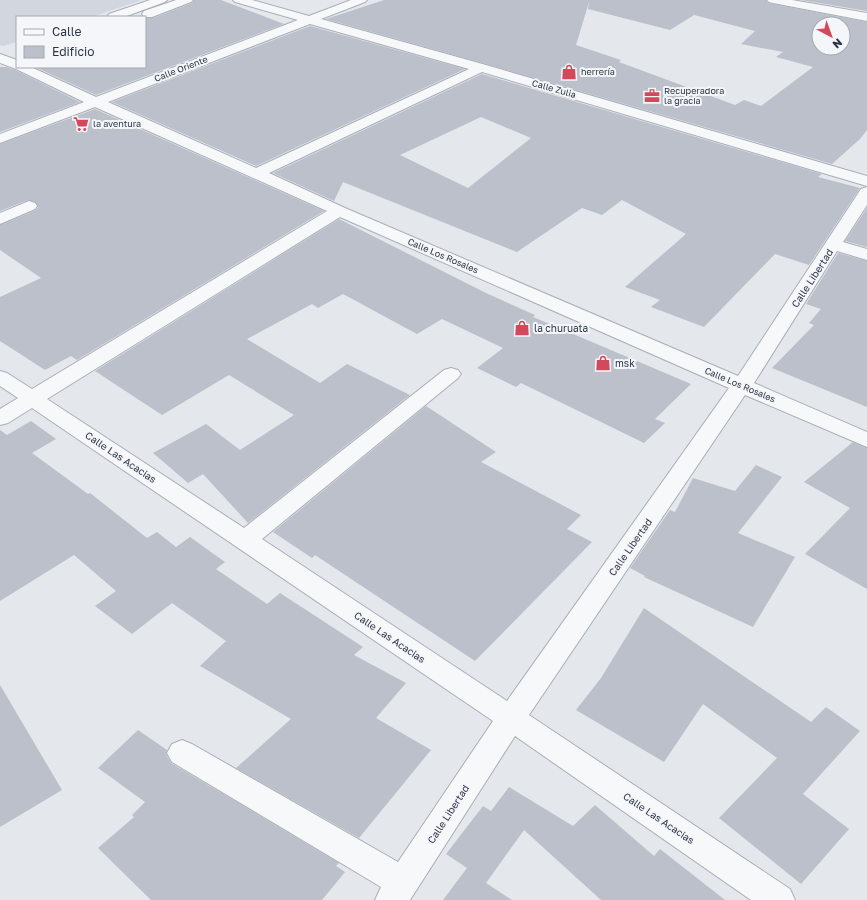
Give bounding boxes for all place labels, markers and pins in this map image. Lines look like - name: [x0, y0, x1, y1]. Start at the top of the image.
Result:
- shop icon: herrería: [560, 63, 578, 81]
- place label: herrería: [581, 66, 615, 77]
- place label: Recuperadora la gracia: [664, 85, 724, 106]
- office icon: Recuperadora la gracia: [643, 87, 661, 105]
- supermarket icon: la aventura: [72, 115, 90, 133]
- place label: la aventura: [93, 118, 141, 129]
- shop icon: la churuata: [513, 319, 531, 337]
- place label: la churuata: [534, 322, 588, 334]
- shop icon: msk: [594, 354, 612, 372]
- place label: msk: [615, 357, 635, 369]

